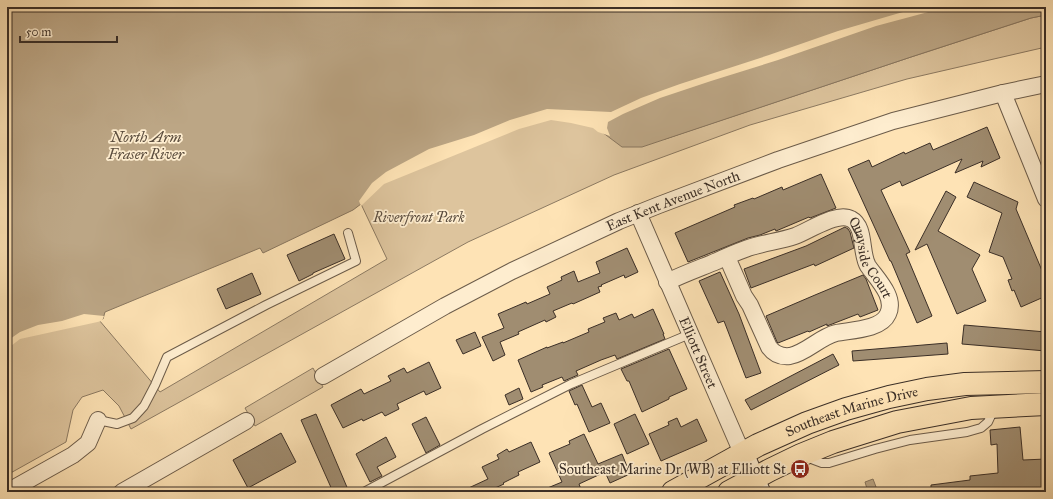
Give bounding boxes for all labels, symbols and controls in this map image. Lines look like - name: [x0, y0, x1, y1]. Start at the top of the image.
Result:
- scale bar: [20, 18, 117, 44]
- text: 50 m: [26, 25, 51, 39]
- water label: North Arm Fraser River: [107, 128, 185, 163]
- street label: East Kent Avenue North: [603, 167, 742, 235]
- park label: Riverfront Park: [372, 209, 465, 226]
- street label: Quayside Court: [845, 213, 896, 301]
- street label: Elliott Street: [675, 314, 721, 391]
- street label: Southeast Marine Drive: [783, 383, 920, 441]
- bus stop icon: Southeast Marine Dr (WB) at Elliott St: [789, 458, 811, 480]
- place label: Southeast Marine Dr (WB) at Elliott St: [559, 461, 786, 479]

